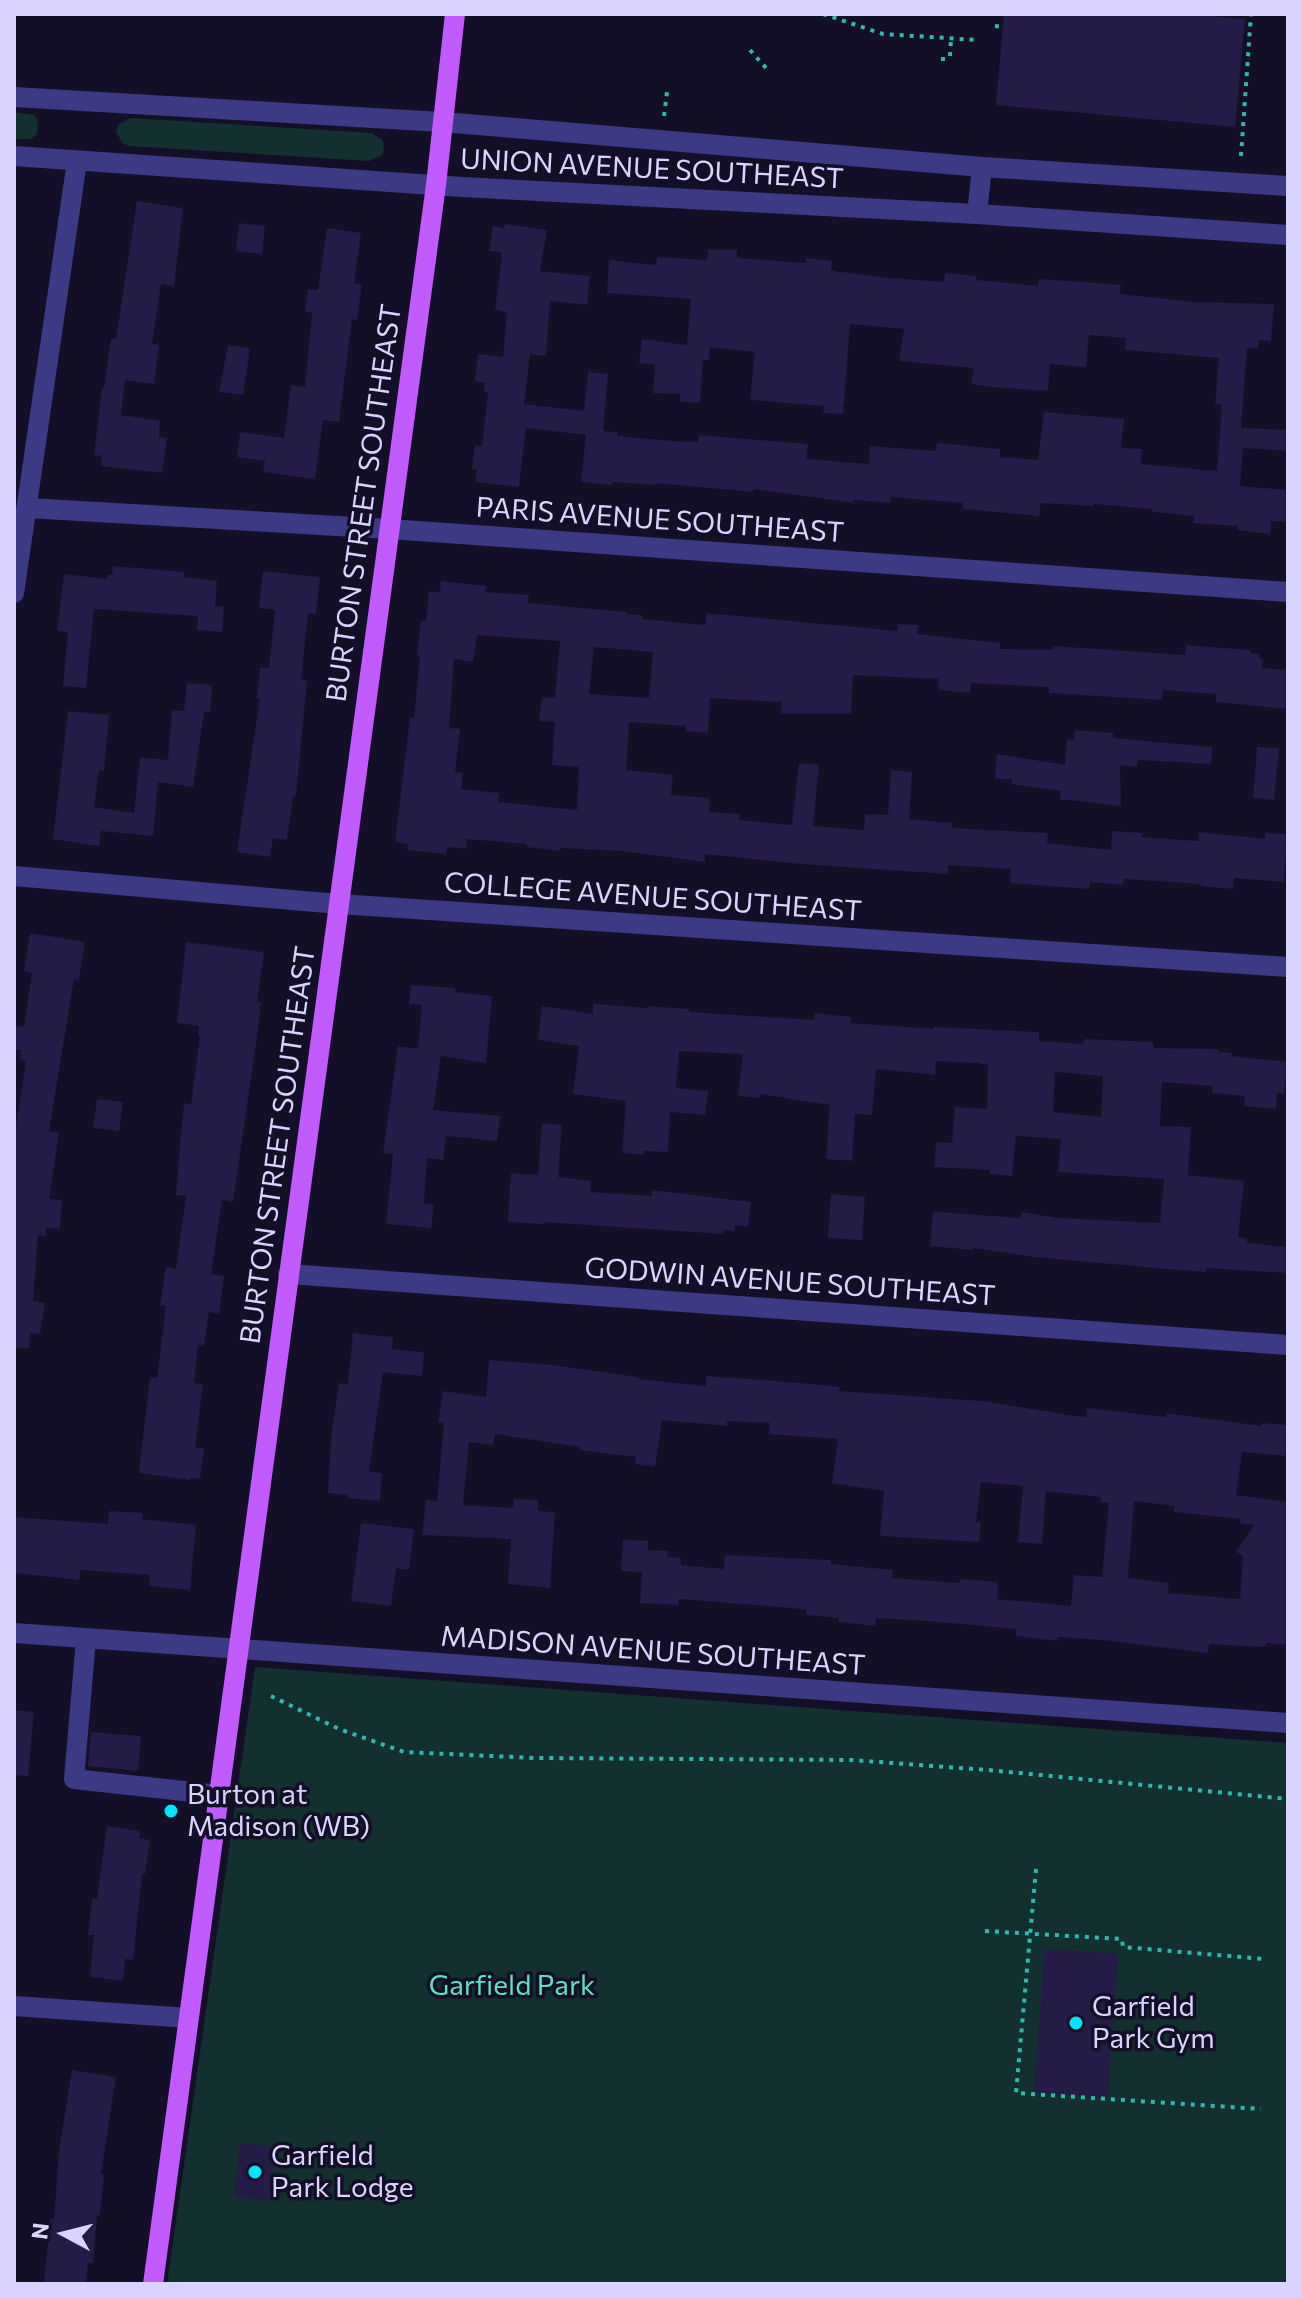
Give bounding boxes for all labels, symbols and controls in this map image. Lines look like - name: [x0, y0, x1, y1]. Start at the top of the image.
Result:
- street label: UNION AVENUE SOUTHEAST: [459, 142, 845, 196]
- street label: BURTON STREET SOUTHEAST: [319, 302, 409, 704]
- street label: PARIS AVENUE SOUTHEAST: [475, 490, 845, 550]
- street label: COLLEGE AVENUE SOUTHEAST: [443, 866, 863, 928]
- street label: BURTON STREET SOUTHEAST: [233, 944, 323, 1346]
- street label: GODWIN AVENUE SOUTHEAST: [584, 1251, 996, 1313]
- street label: MADISON AVENUE SOUTHEAST: [440, 1619, 866, 1683]
- place label: Burton at Madison (WB): [187, 1778, 370, 1844]
- marker: Burton at Madison (WB): [162, 1802, 180, 1820]
- park label: Garfield Park: [429, 1969, 595, 2003]
- place label: Garfield Park Gym: [1092, 1990, 1215, 2056]
- marker: Garfield Park Gym: [1067, 2014, 1085, 2032]
- place label: Garfield Park Lodge: [271, 2139, 414, 2205]
- marker: Garfield Park Lodge: [246, 2163, 264, 2181]
- north arrow: [24, 2194, 104, 2274]
- text: N: [25, 2221, 54, 2241]

